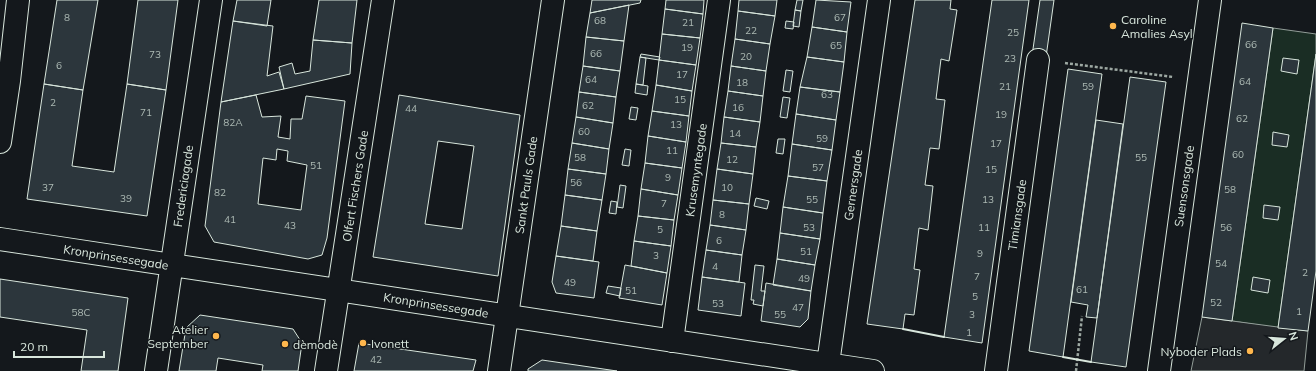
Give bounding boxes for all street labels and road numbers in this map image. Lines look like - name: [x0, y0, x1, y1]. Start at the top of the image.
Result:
- street label: Krusemyntegade: [682, 122, 710, 218]
- street label: Olfert Fischers Gade: [339, 129, 371, 243]
- street label: Sankt Pauls Gade: [512, 135, 540, 235]
- street label: Fredericiagade: [170, 144, 196, 228]
- street label: Suensonsgade: [1171, 144, 1197, 228]
- street label: Gernersgade: [841, 148, 865, 222]
- street label: Timiansgade: [1005, 178, 1029, 252]
- street label: Kronprinsessegade: [62, 241, 170, 273]
- street label: Kronprinsessegade: [382, 289, 490, 321]

